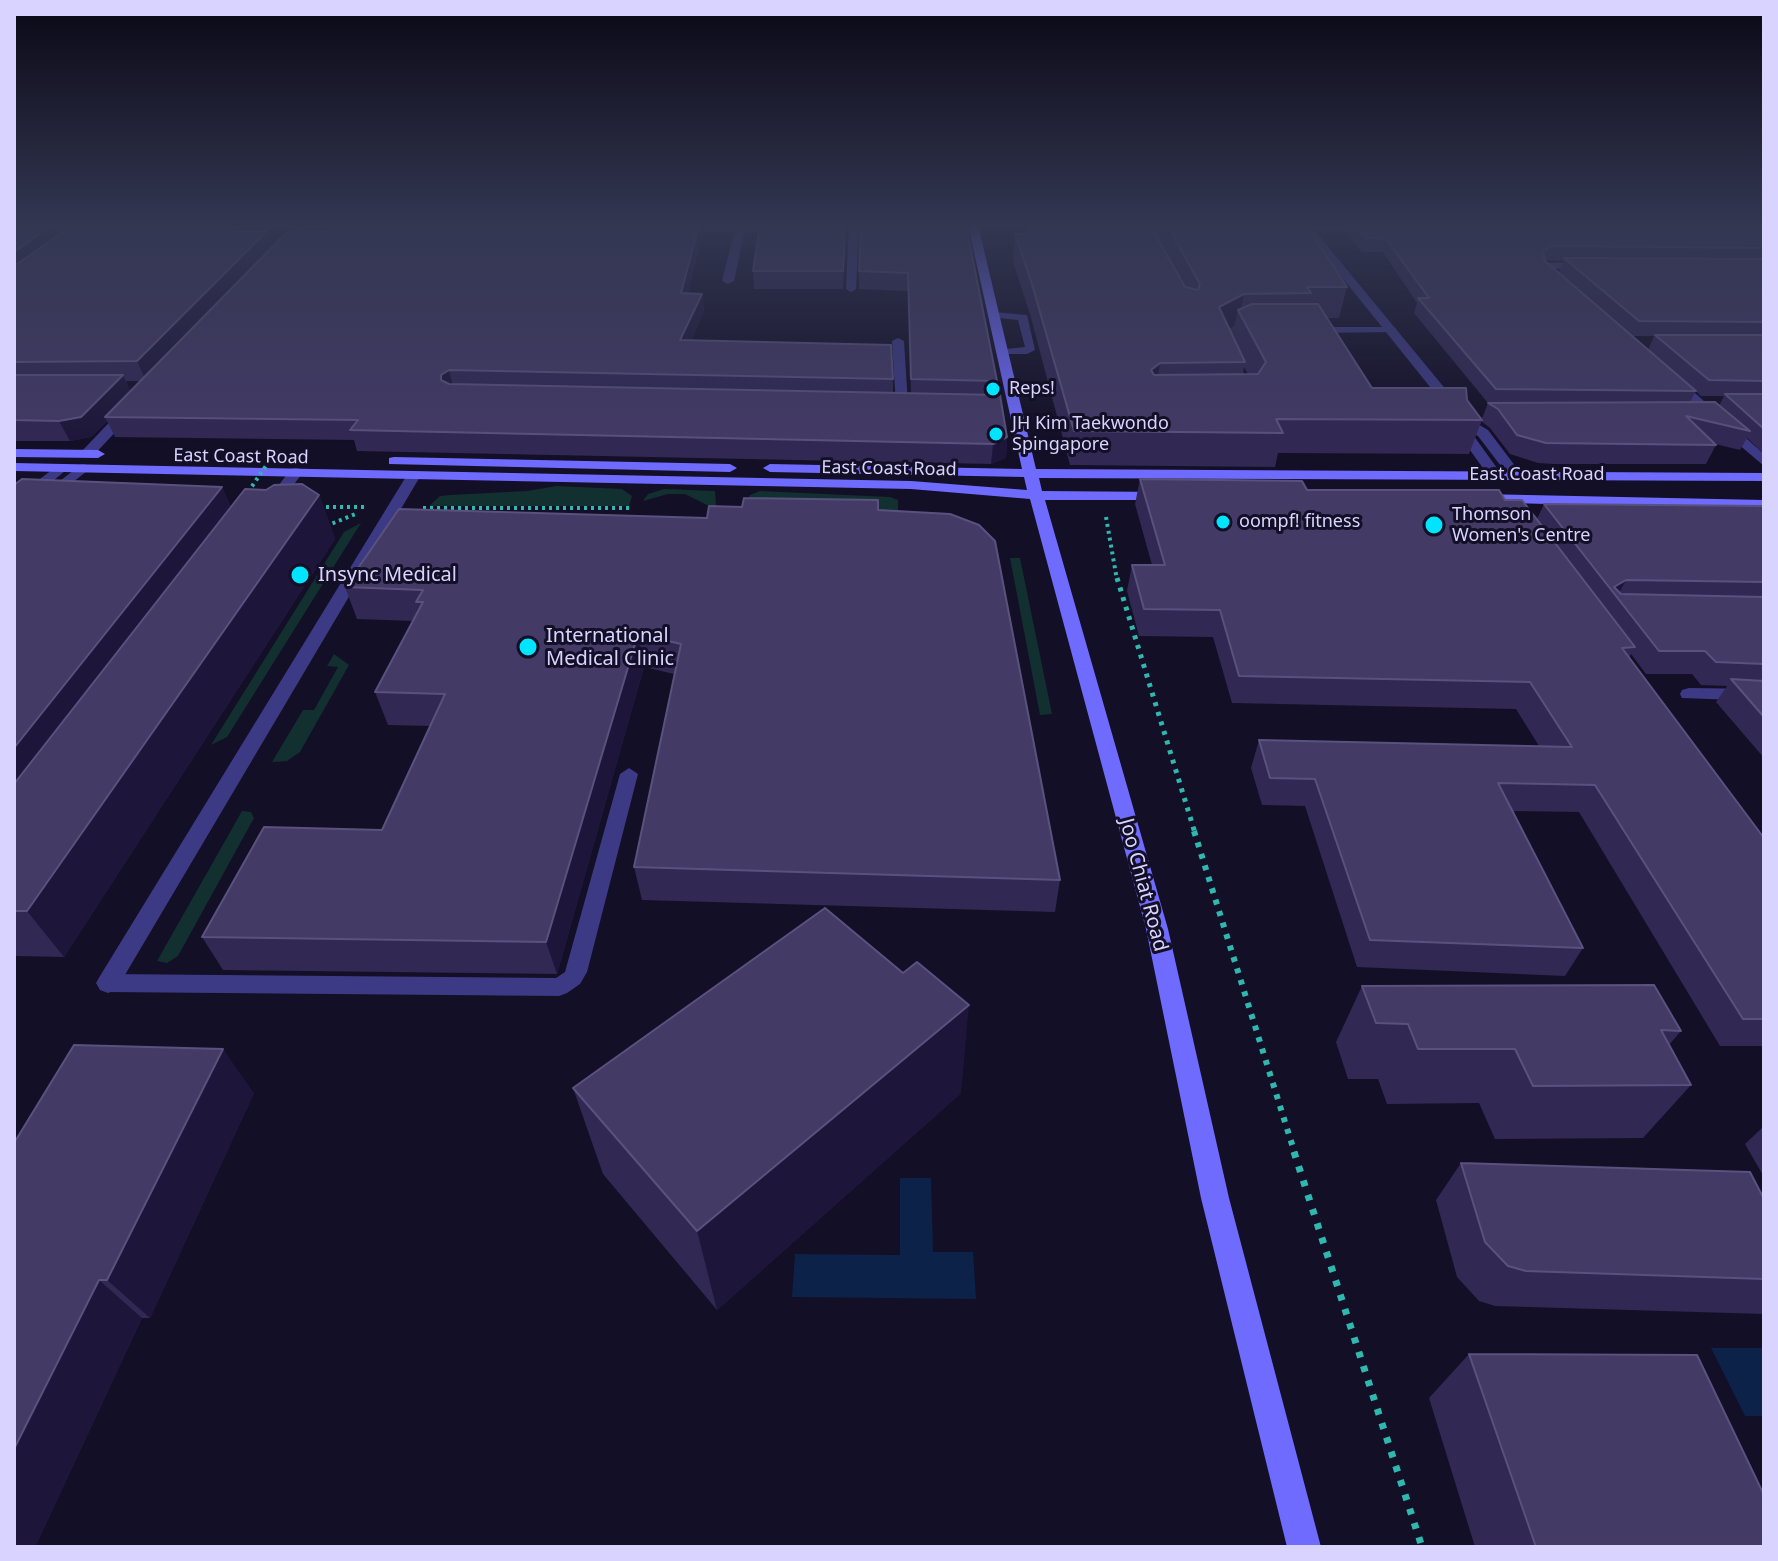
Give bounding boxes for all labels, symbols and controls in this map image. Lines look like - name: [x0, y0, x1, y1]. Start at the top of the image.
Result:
- place label: Reps!: [1009, 378, 1055, 400]
- marker: Reps!: [984, 380, 1002, 398]
- place label: JH Kim Taekwondo Spingapore: [1012, 413, 1169, 456]
- marker: JH Kim Taekwondo Spingapore: [987, 425, 1005, 443]
- street label: East Coast Road: [173, 445, 309, 469]
- street label: East Coast Road: [821, 457, 957, 481]
- street label: East Coast Road: [1469, 464, 1605, 486]
- place label: Thomson Women's Centre: [1452, 504, 1590, 546]
- place label: oompf! fitness: [1239, 511, 1360, 533]
- marker: oompf! fitness: [1214, 513, 1232, 531]
- marker: Thomson Women's Centre: [1423, 514, 1445, 536]
- place label: Insync Medical: [318, 563, 457, 587]
- marker: Insync Medical: [289, 564, 311, 586]
- place label: International Medical Clinic: [546, 624, 674, 671]
- marker: International Medical Clinic: [517, 636, 539, 658]
- street label: Joo Chiat Road: [1114, 816, 1172, 954]

